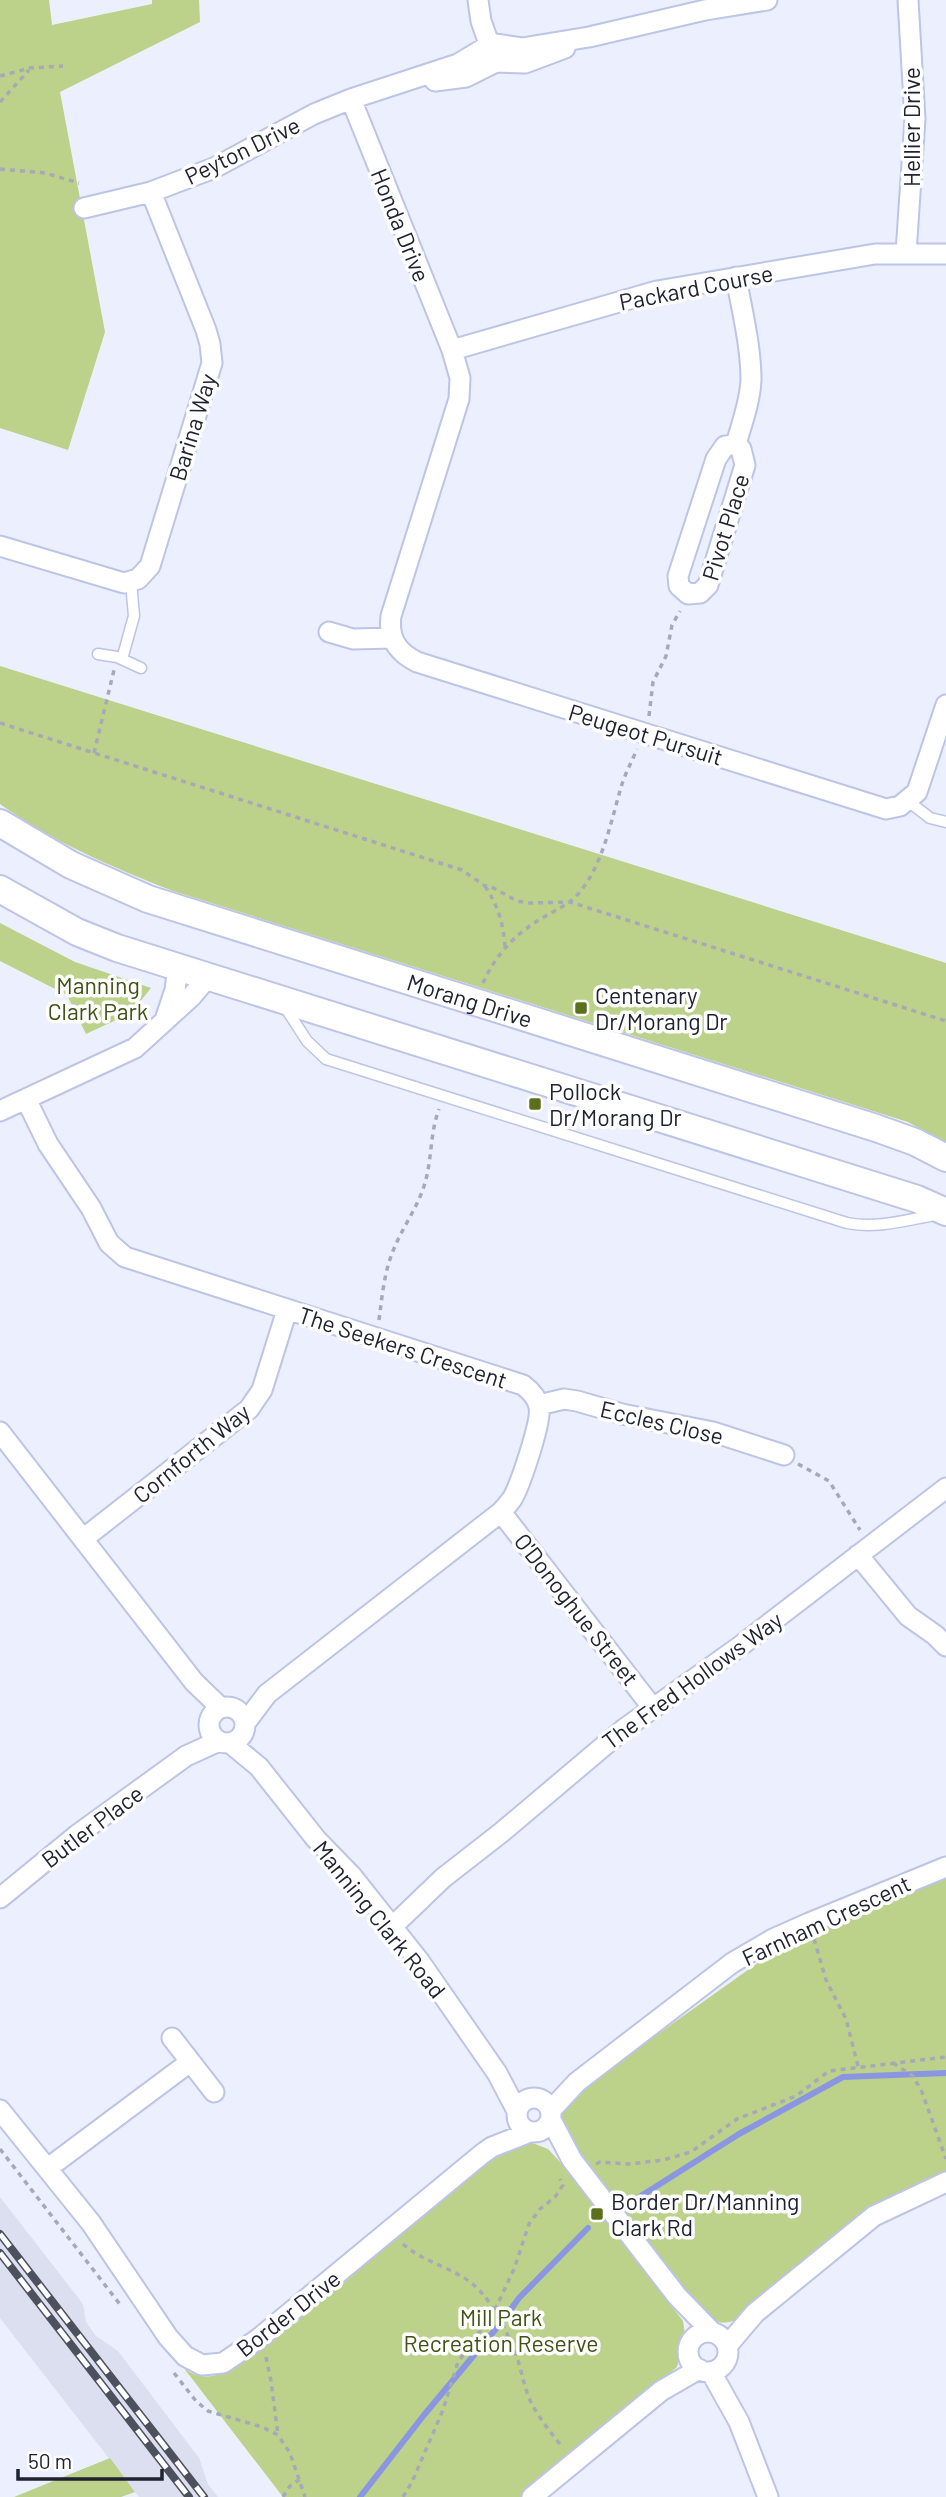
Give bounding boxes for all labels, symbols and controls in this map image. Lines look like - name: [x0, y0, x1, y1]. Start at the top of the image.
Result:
- street label: Hellier Drive: [897, 67, 925, 187]
- street label: Peyton Drive: [180, 110, 304, 190]
- street label: Honda Drive: [366, 164, 436, 286]
- street label: Packard Course: [617, 258, 775, 316]
- street label: Barina Way: [162, 370, 222, 484]
- street label: Pivot Place: [696, 470, 754, 584]
- street label: Peugeot Pursuit: [566, 697, 726, 771]
- street label: Morang Drive: [404, 967, 536, 1033]
- park label: Manning Clark Park: [48, 971, 148, 1025]
- place label: Centenary Dr/Morang Dr: [595, 981, 728, 1035]
- marker: Centenary Dr/Morang Dr: [573, 1000, 589, 1016]
- place label: Pollock Dr/Morang Dr: [549, 1077, 682, 1131]
- marker: Pollock Dr/Morang Dr: [527, 1096, 543, 1112]
- street label: The Seekers Crescent: [295, 1300, 511, 1394]
- street label: Eccles Close: [598, 1394, 726, 1450]
- street label: Cornforth Way: [127, 1397, 255, 1509]
- street label: O'Donoghue Street: [509, 1527, 645, 1691]
- street label: The Fred Hollows Way: [597, 1605, 788, 1755]
- street label: Butler Place: [36, 1779, 148, 1873]
- street label: Manning Clark Road: [308, 1835, 452, 2003]
- street label: Farnham Crescent: [737, 1869, 915, 1971]
- place label: Border Dr/Manning Clark Rd: [611, 2187, 799, 2241]
- marker: Border Dr/Manning Clark Rd: [589, 2206, 605, 2222]
- street label: Border Drive: [230, 2264, 346, 2362]
- park label: Mill Park Recreation Reserve: [403, 2303, 599, 2357]
- scale bar: [18, 2438, 161, 2482]
- text: 50 m: [28, 2448, 72, 2473]

